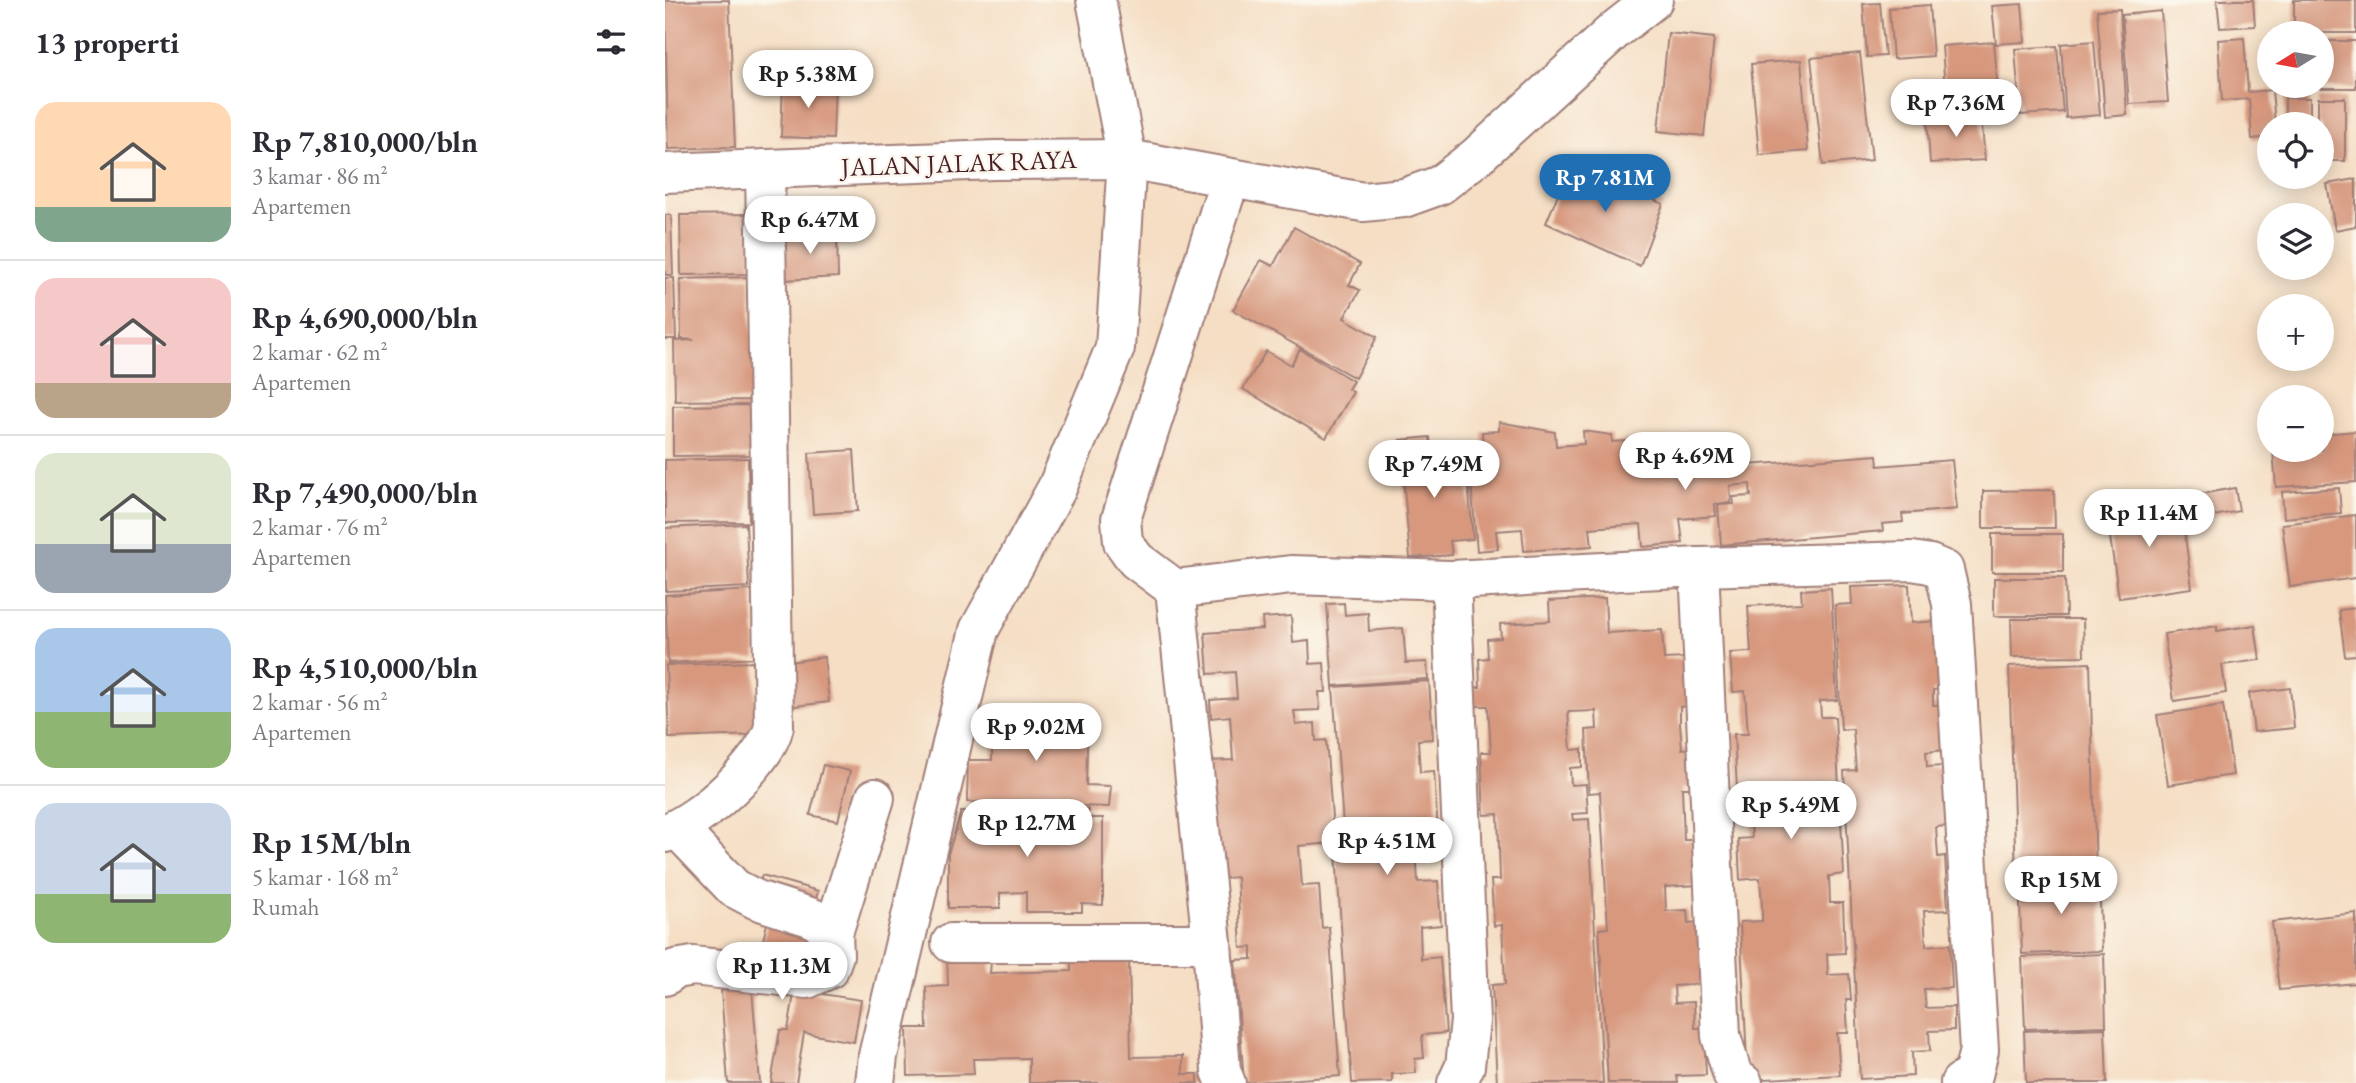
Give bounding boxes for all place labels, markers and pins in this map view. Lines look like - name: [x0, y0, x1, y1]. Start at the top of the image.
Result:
- pin: Rp 5.38M: [736, 50, 880, 110]
- pin: Rp 7.36M: [1884, 80, 2028, 139]
- pin: Rp 7.81M: [1533, 154, 1677, 214]
- pin: Rp 6.47M: [738, 196, 882, 256]
- pin: Rp 4.69M: [1613, 433, 1757, 492]
- pin: Rp 7.49M: [1362, 440, 1506, 500]
- pin: Rp 11.4M: [2077, 490, 2221, 549]
- pin: Rp 9.02M: [964, 704, 1108, 763]
- pin: Rp 5.49M: [1719, 782, 1863, 841]
- pin: Rp 12.7M: [955, 800, 1099, 859]
- pin: Rp 4.51M: [1315, 818, 1459, 877]
- pin: Rp 15M: [2004, 856, 2118, 916]
- pin: Rp 11.3M: [710, 942, 854, 1002]

